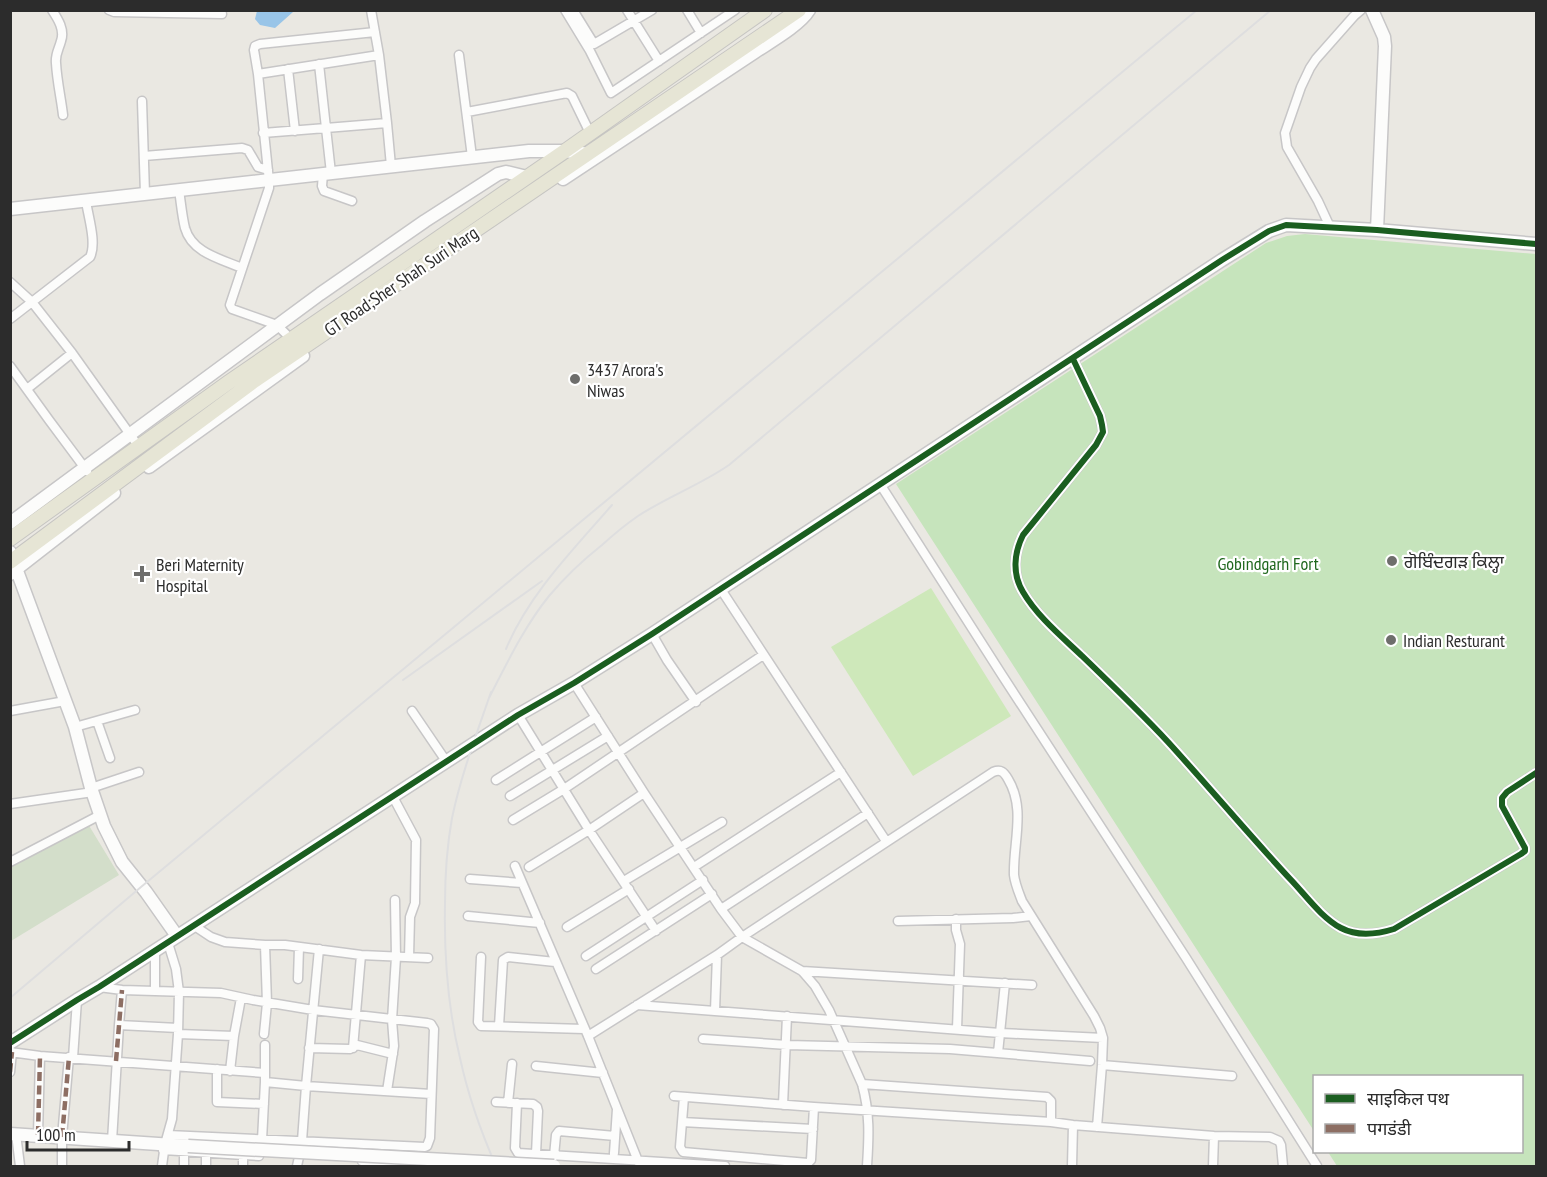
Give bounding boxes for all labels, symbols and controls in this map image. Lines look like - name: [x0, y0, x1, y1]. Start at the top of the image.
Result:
- street label: GT Road;Sher Shah Suri Marg: [320, 221, 482, 341]
- place label: 3437 Arora's Niwas: [587, 358, 664, 402]
- marker: 3437 Arora's Niwas: [568, 372, 582, 386]
- place label: ਗੋਬਿੰਦਗੜ ਕਿਲ੍ਹਾ: [1403, 550, 1505, 574]
- park label: Gobindgarh Fort: [1217, 552, 1319, 575]
- place label: Beri Maternity Hospital: [156, 553, 244, 597]
- marker: ਗੋਬਿੰਦਗੜ ਕਿਲ੍ਹਾ: [1385, 554, 1399, 568]
- marker: Beri Maternity Hospital: [133, 565, 151, 583]
- place label: Indian Resturant: [1403, 629, 1505, 652]
- marker: Indian Resturant: [1384, 633, 1398, 647]
- legend: [1313, 1075, 1523, 1153]
- text: साइकिल पथ: [1367, 1087, 1449, 1110]
- scale bar: [27, 1114, 129, 1152]
- text: पगडंडी: [1367, 1117, 1412, 1140]
- text: 100 m: [36, 1123, 76, 1146]

